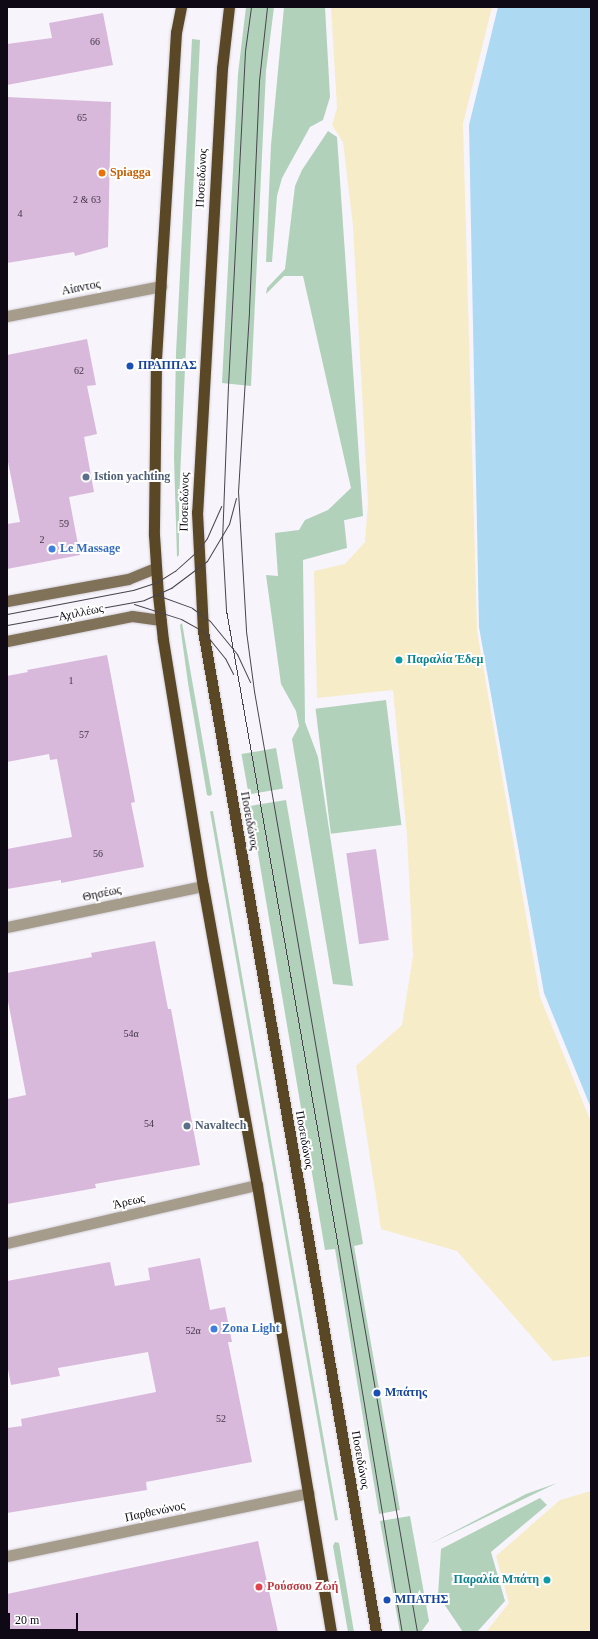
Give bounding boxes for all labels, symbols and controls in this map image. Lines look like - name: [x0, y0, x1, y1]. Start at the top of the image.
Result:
- house number: 66: [90, 36, 100, 48]
- house number: 65: [77, 112, 87, 124]
- street label: Ποσειδώνος: [193, 148, 211, 208]
- place label: Spiagga: [110, 166, 151, 180]
- marker: Spiagga: [97, 168, 107, 178]
- house number: 2 & 63: [73, 194, 101, 206]
- house number: 4: [18, 208, 22, 220]
- street label: Αίαντος: [60, 277, 102, 299]
- place label: ΠΡΑΠΠΑΣ: [138, 359, 197, 373]
- marker: ΠΡΑΠΠΑΣ: [125, 361, 135, 371]
- house number: 62: [74, 365, 84, 377]
- place label: Istion yachting: [94, 470, 170, 484]
- marker: Istion yachting: [81, 472, 91, 482]
- street label: Ποσειδώνος: [177, 472, 193, 532]
- house number: 59: [59, 518, 69, 530]
- house number: 2: [40, 534, 44, 546]
- place label: Le Massage: [60, 542, 120, 556]
- marker: Le Massage: [47, 544, 57, 554]
- street label: Αχιλλέως: [57, 602, 105, 624]
- place label: Παραλία Έδεμ: [407, 653, 483, 667]
- marker: Παραλία Έδεμ: [394, 655, 404, 665]
- house number: 1: [68, 675, 74, 687]
- house number: 57: [79, 729, 89, 741]
- street label: Ποσειδώνος: [237, 791, 261, 851]
- house number: 56: [93, 848, 103, 860]
- street label: Θησέως: [81, 883, 123, 905]
- house number: 54α: [123, 1028, 139, 1040]
- street label: Ποσειδώνος: [292, 1110, 316, 1170]
- house number: 54: [144, 1118, 154, 1130]
- place label: Navaltech: [195, 1119, 246, 1133]
- marker: Navaltech: [182, 1121, 192, 1131]
- street label: Άρεως: [112, 1191, 146, 1213]
- place label: Zona Light: [222, 1322, 280, 1336]
- marker: Zona Light: [209, 1324, 219, 1334]
- house number: 52α: [185, 1325, 201, 1337]
- place label: Μπάτης: [385, 1386, 427, 1400]
- marker: Μπάτης: [372, 1388, 382, 1398]
- house number: 52: [216, 1413, 226, 1425]
- street label: Ποσειδώνος: [348, 1430, 372, 1490]
- street label: Παρθενώνος: [124, 1499, 186, 1525]
- place label: Παραλία Μπάτη: [454, 1573, 539, 1587]
- marker: Παραλία Μπάτη: [542, 1575, 552, 1585]
- place label: Ρούσσου Ζωή: [267, 1580, 338, 1594]
- marker: Ρούσσου Ζωή: [254, 1582, 264, 1592]
- place label: ΜΠΑΤΗΣ: [395, 1593, 448, 1607]
- marker: ΜΠΑΤΗΣ: [382, 1595, 392, 1605]
- scale bar: [10, 1605, 80, 1631]
- text: 20 m: [15, 1613, 39, 1627]

